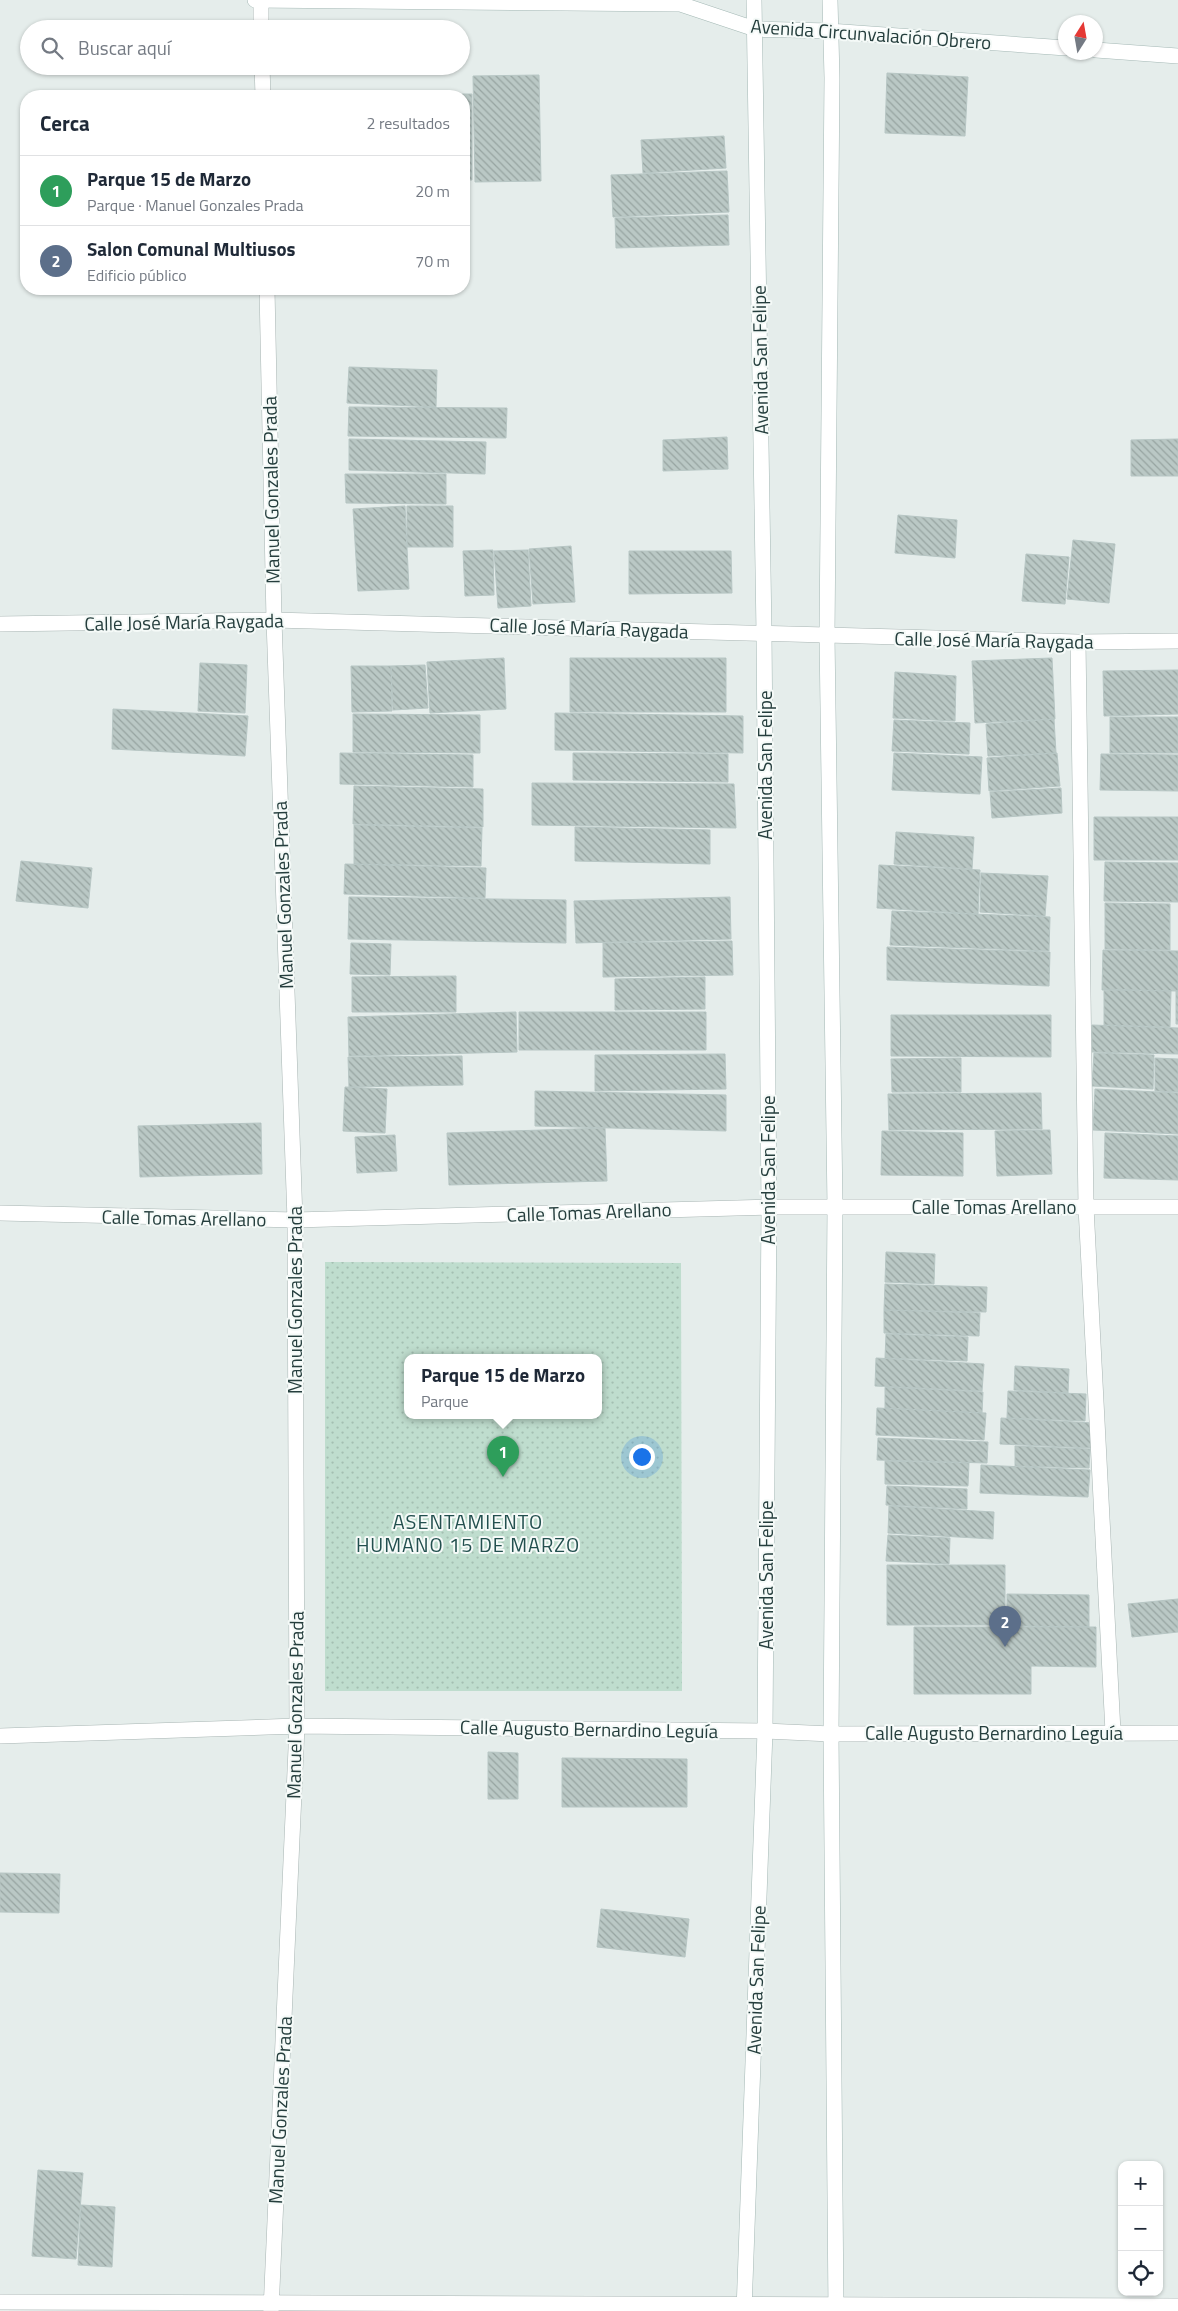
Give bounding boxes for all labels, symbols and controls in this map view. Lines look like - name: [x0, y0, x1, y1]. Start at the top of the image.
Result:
- street label: Avenida Circunvalación Obrero: [750, 11, 992, 56]
- north arrow: [1058, 15, 1103, 60]
- search box: [20, 20, 470, 75]
- text: Buscar aquí: [78, 33, 171, 62]
- icon: search: [38, 34, 66, 62]
- text: Cerca: [40, 107, 90, 139]
- text: 2 resultados: [366, 111, 450, 135]
- text: Parque 15 de Marzo: [87, 164, 251, 193]
- text: 1: [52, 179, 60, 203]
- text: 20 m: [415, 179, 450, 203]
- text: Parque · Manuel Gonzales Prada: [87, 193, 304, 217]
- text: Salon Comunal Multiusos: [87, 234, 296, 263]
- text: 2: [52, 249, 60, 273]
- text: 70 m: [415, 249, 450, 273]
- text: Edificio público: [87, 263, 187, 287]
- street label: Avenida San Felipe: [744, 285, 775, 435]
- street label: Manuel Gonzales Prada: [254, 395, 287, 584]
- street label: Calle José María Raygada: [84, 605, 284, 638]
- street label: Calle José María Raygada: [489, 610, 690, 645]
- street label: Calle José María Raygada: [894, 623, 1094, 656]
- street label: Avenida San Felipe: [750, 690, 779, 840]
- street label: Manuel Gonzales Prada: [265, 800, 300, 989]
- street label: Avenida San Felipe: [753, 1095, 782, 1245]
- street label: Calle Tomas Arellano: [912, 1192, 1076, 1221]
- street label: Calle Tomas Arellano: [506, 1194, 672, 1229]
- street label: Calle Tomas Arellano: [101, 1202, 267, 1233]
- street label: Manuel Gonzales Prada: [280, 1206, 309, 1394]
- popup: [404, 1354, 602, 1419]
- text: Parque 15 de Marzo: [421, 1360, 585, 1389]
- text: Parque: [421, 1389, 469, 1413]
- pin: 1: [487, 1436, 519, 1477]
- your location: [629, 1444, 655, 1470]
- street label: Avenida San Felipe: [751, 1500, 780, 1650]
- district label: ASENTAMIENTO HUMANO 15 DE MARZO: [356, 1506, 580, 1560]
- pin: 2: [989, 1606, 1021, 1647]
- street label: Manuel Gonzales Prada: [278, 1610, 311, 1799]
- street label: Calle Augusto Bernardino Leguía: [460, 1712, 719, 1745]
- street label: Calle Augusto Bernardino Leguía: [865, 1718, 1124, 1747]
- street label: Avenida San Felipe: [738, 1905, 773, 2055]
- street label: Manuel Gonzales Prada: [260, 2015, 299, 2205]
- map controls: [1118, 2161, 1163, 2296]
- button: +: [1118, 2161, 1163, 2206]
- button: −: [1118, 2206, 1163, 2251]
- button: locate: [1118, 2251, 1163, 2296]

